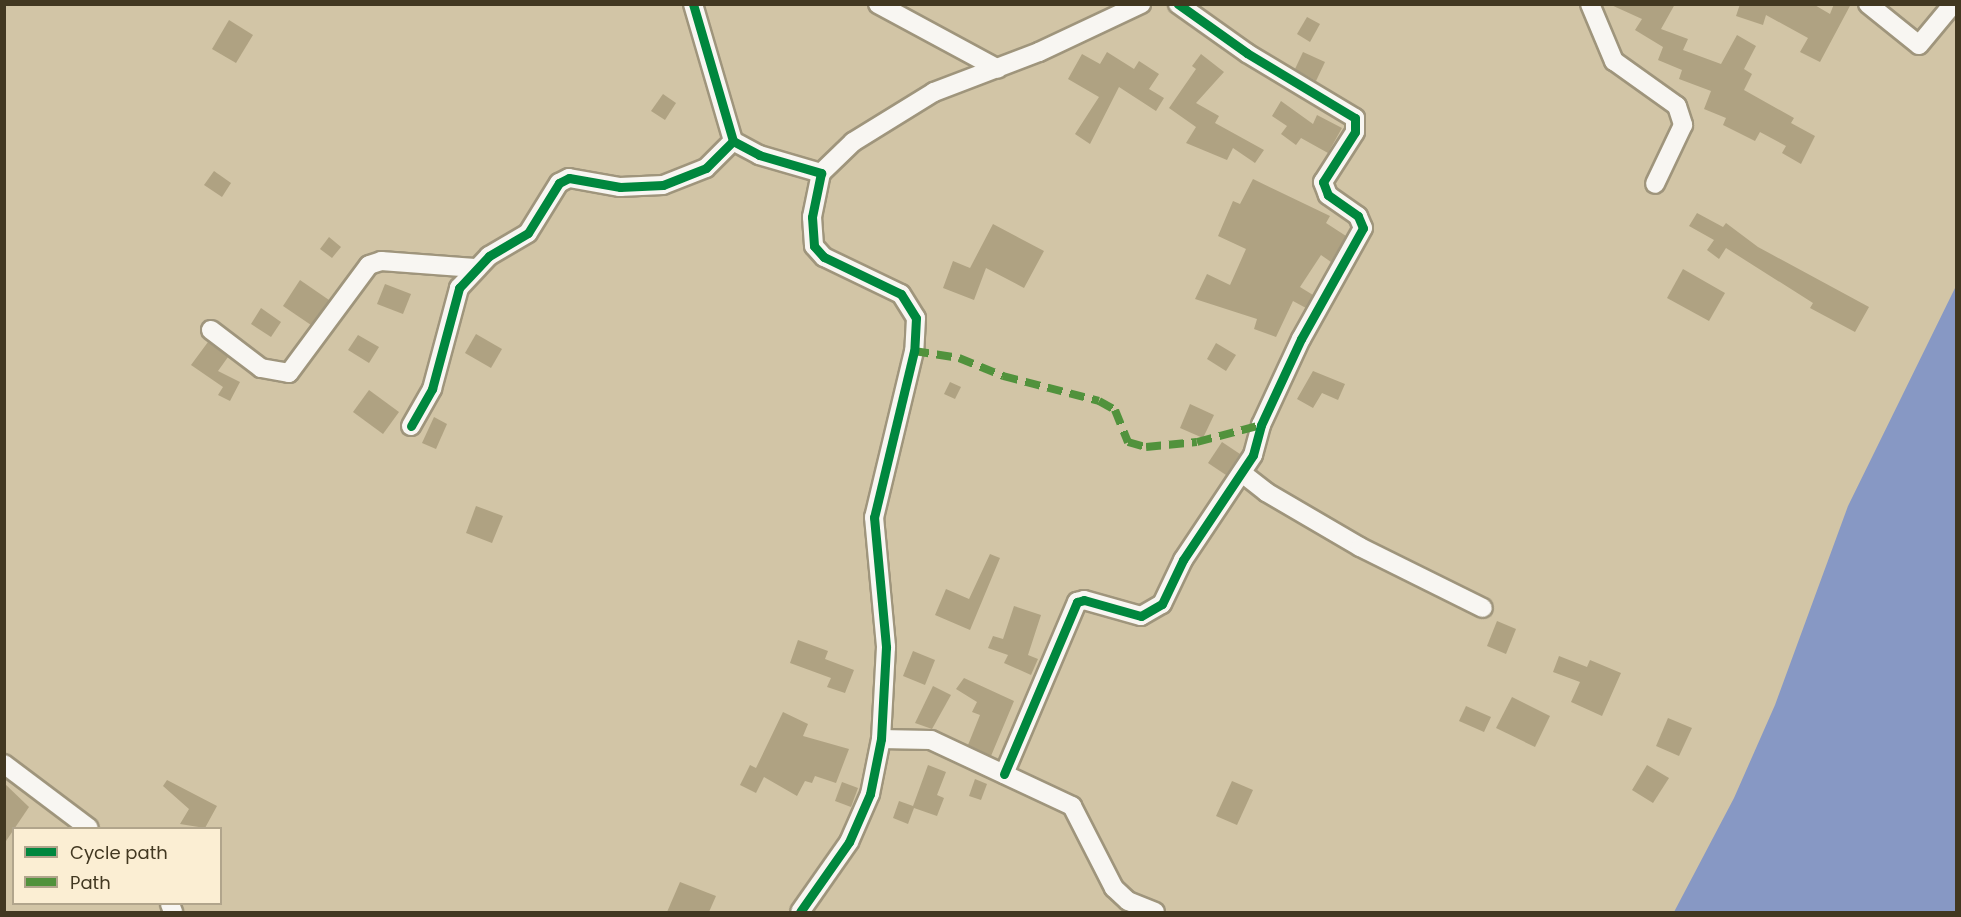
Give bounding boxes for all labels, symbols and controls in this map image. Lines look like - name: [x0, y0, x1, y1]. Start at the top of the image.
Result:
- legend: [12, 827, 222, 905]
- text: Cycle path: [70, 840, 168, 865]
- text: Path: [70, 870, 111, 895]

